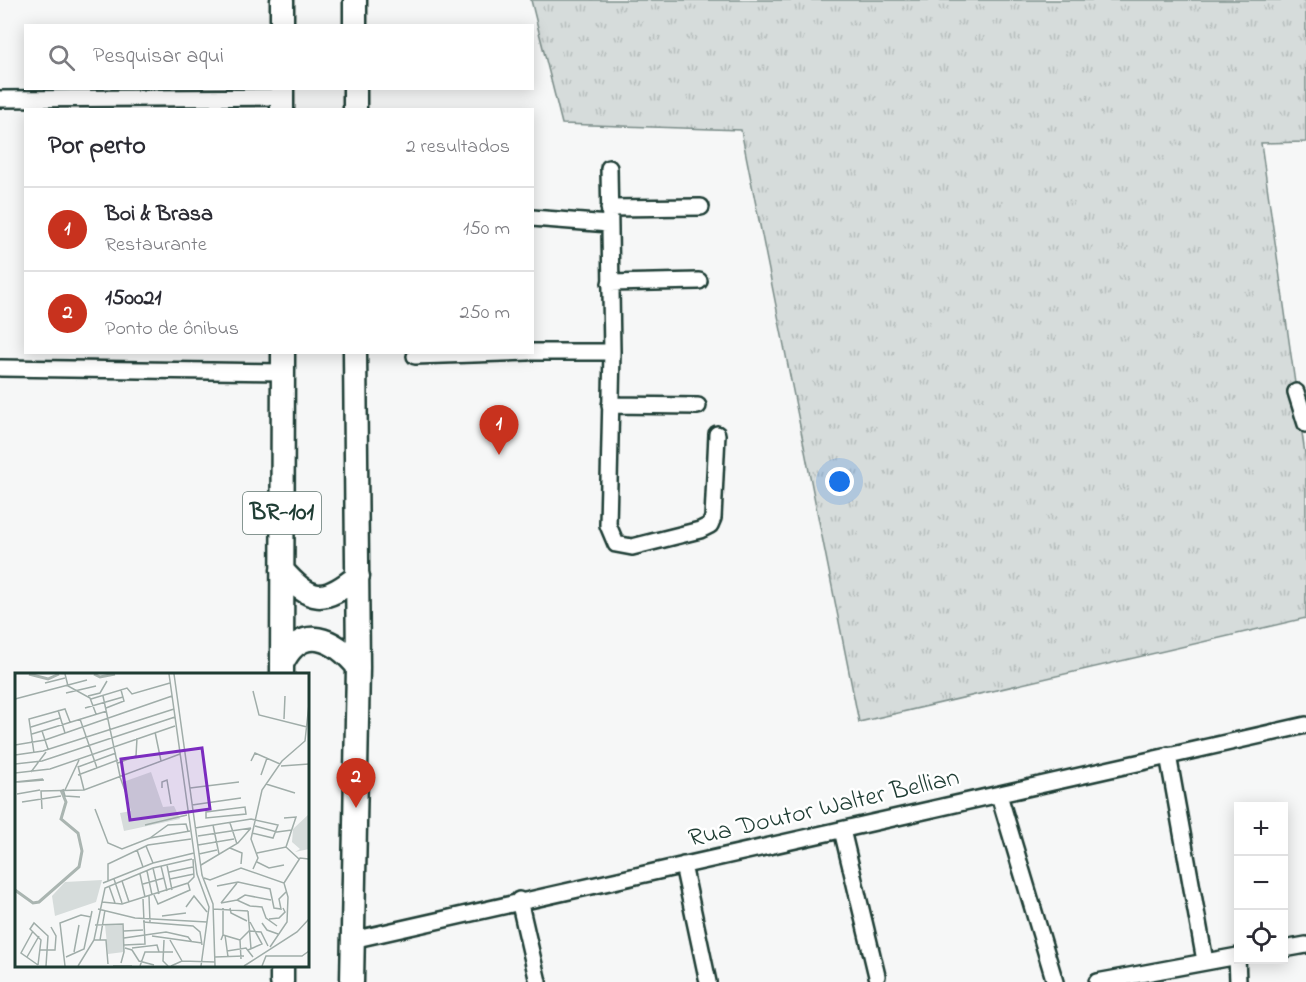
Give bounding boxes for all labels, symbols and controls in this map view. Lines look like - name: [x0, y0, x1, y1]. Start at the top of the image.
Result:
- search box: [24, 24, 534, 90]
- icon: search: [45, 41, 78, 74]
- text: Pesquisar aqui: [93, 41, 224, 73]
- text: Por perto: [48, 128, 146, 166]
- text: 2 resultados: [406, 133, 510, 162]
- text: Boi & Brasa: [105, 199, 213, 231]
- text: 1: [64, 215, 71, 244]
- text: 150 m: [463, 215, 510, 244]
- text: Restaurante: [105, 231, 207, 260]
- text: 150021: [105, 283, 162, 315]
- text: 2: [63, 299, 72, 328]
- text: 250 m: [459, 299, 510, 328]
- text: Ponto de ônibus: [105, 315, 239, 344]
- pin: 1: [480, 406, 518, 455]
- your location: [825, 467, 854, 496]
- road number: BR-101: [243, 492, 321, 534]
- inset map: [15, 673, 309, 967]
- pin: 2: [336, 758, 376, 808]
- street label: Rua Doutor Walter Bellian: [685, 759, 963, 859]
- map controls: [1234, 802, 1288, 964]
- button: +: [1234, 802, 1288, 856]
- button: −: [1234, 856, 1288, 910]
- button: locate: [1234, 910, 1288, 964]

